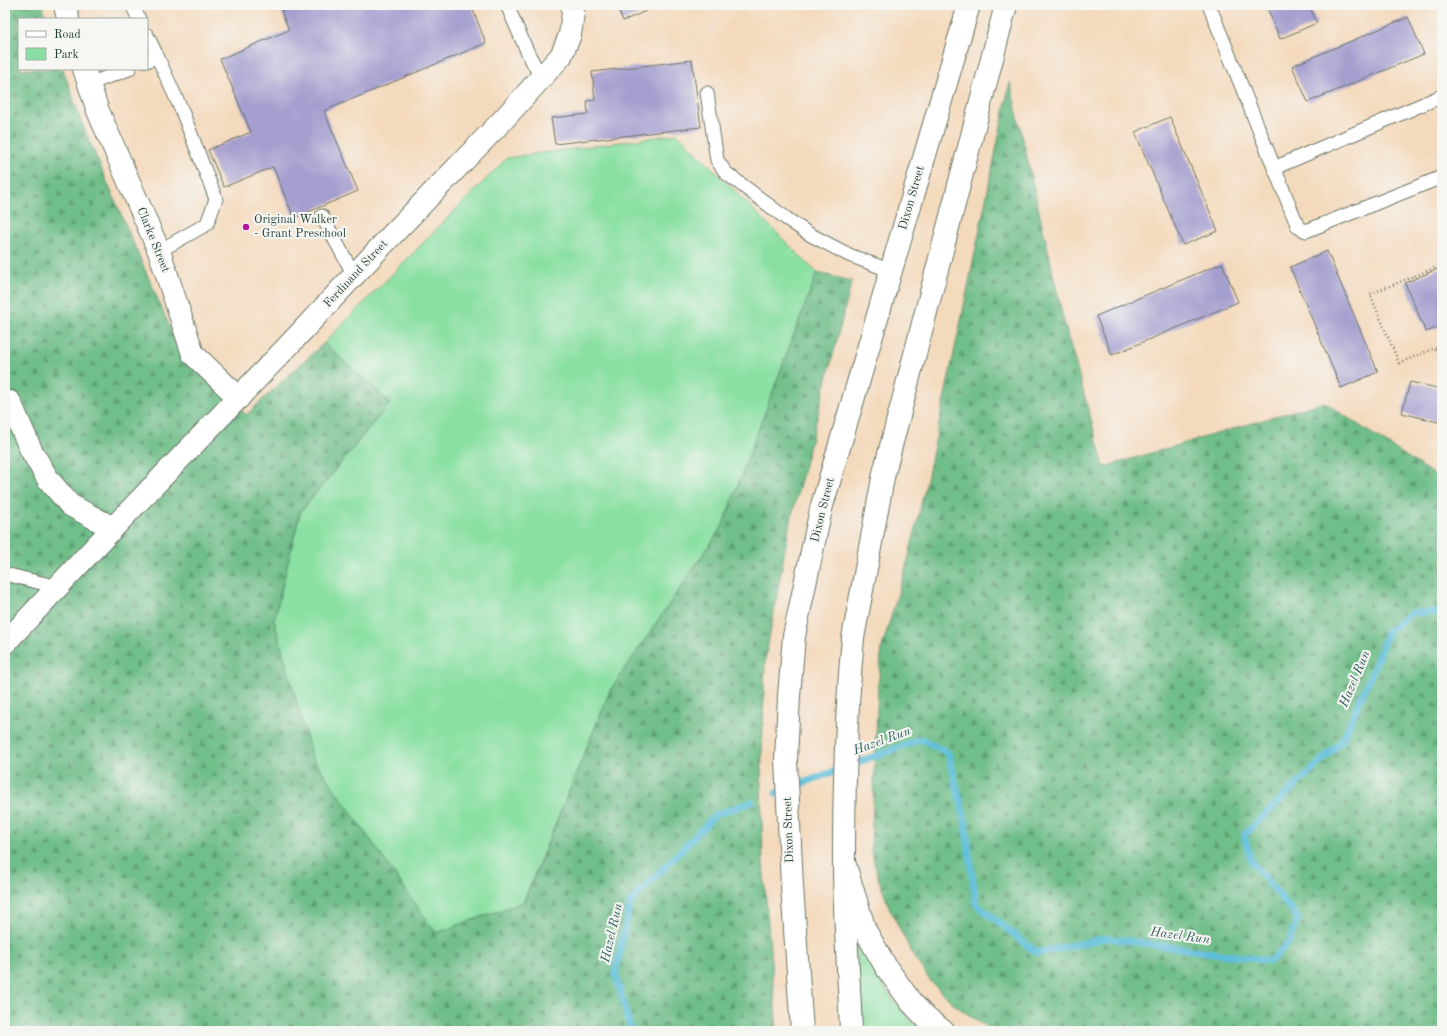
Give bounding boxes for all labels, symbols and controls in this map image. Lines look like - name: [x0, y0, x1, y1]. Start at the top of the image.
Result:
- legend: [18, 18, 148, 70]
- text: Road: [54, 29, 81, 41]
- text: Park: [54, 49, 79, 61]
- street label: Dixon Street: [897, 165, 927, 231]
- street label: Clarke Street: [135, 206, 171, 274]
- place label: Original Walker - Grant Preschool: [254, 214, 346, 240]
- marker: Original Walker - Grant Preschool: [241, 222, 251, 232]
- street label: Ferdinand Street: [322, 238, 390, 310]
- street label: Dixon Street: [809, 476, 837, 544]
- water label: Hazel Run: [1337, 648, 1373, 710]
- water label: Hazel Run: [851, 724, 913, 758]
- street label: Dixon Street: [782, 797, 796, 863]
- water label: Hazel Run: [599, 902, 625, 965]
- water label: Hazel Run: [1148, 925, 1211, 947]

